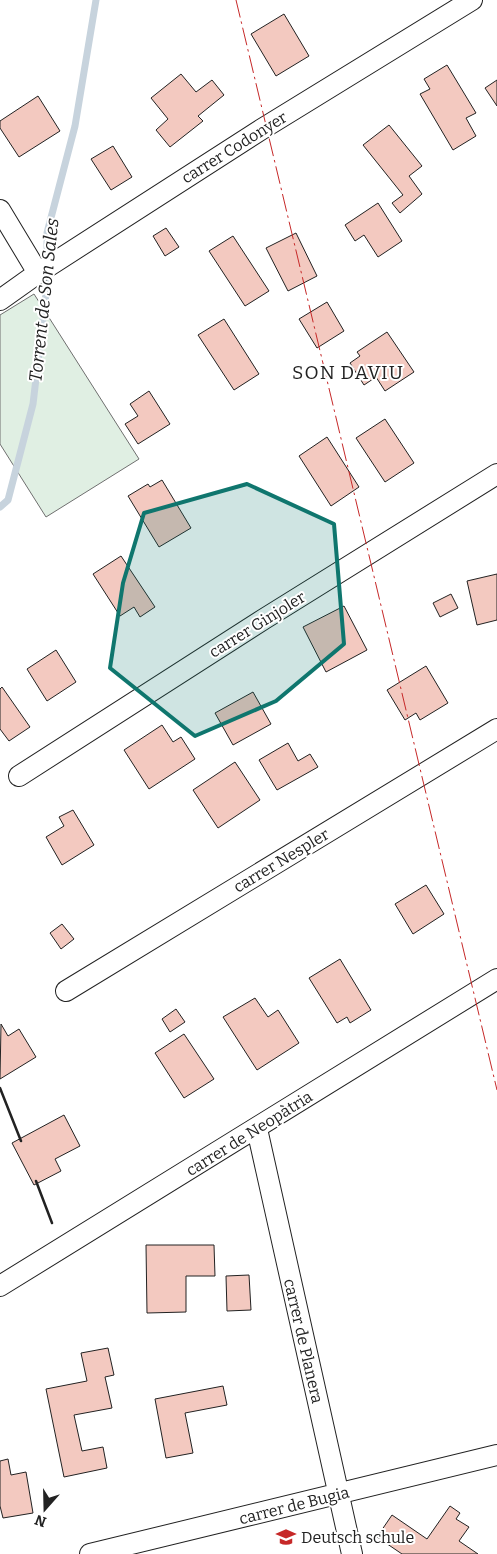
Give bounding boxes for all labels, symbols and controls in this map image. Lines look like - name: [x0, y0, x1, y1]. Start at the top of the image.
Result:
- street label: carrer Codonyer: [178, 107, 290, 187]
- water label: Torrent de Son Sales: [24, 217, 64, 383]
- district label: SON DAVIU: [292, 361, 404, 384]
- street label: carrer Ginjoler: [206, 587, 309, 662]
- street label: carrer Nespler: [230, 824, 332, 896]
- street label: carrer de Neopàtria: [183, 1087, 316, 1180]
- street label: carrer de Planera: [280, 1277, 327, 1406]
- street label: carrer de Bugia: [237, 1483, 351, 1528]
- north arrow: [20, 1484, 70, 1534]
- text: N: [33, 1511, 49, 1531]
- school or university icon: Deutsch schule: [275, 1526, 297, 1548]
- place label: Deutsch schule: [301, 1528, 414, 1547]

